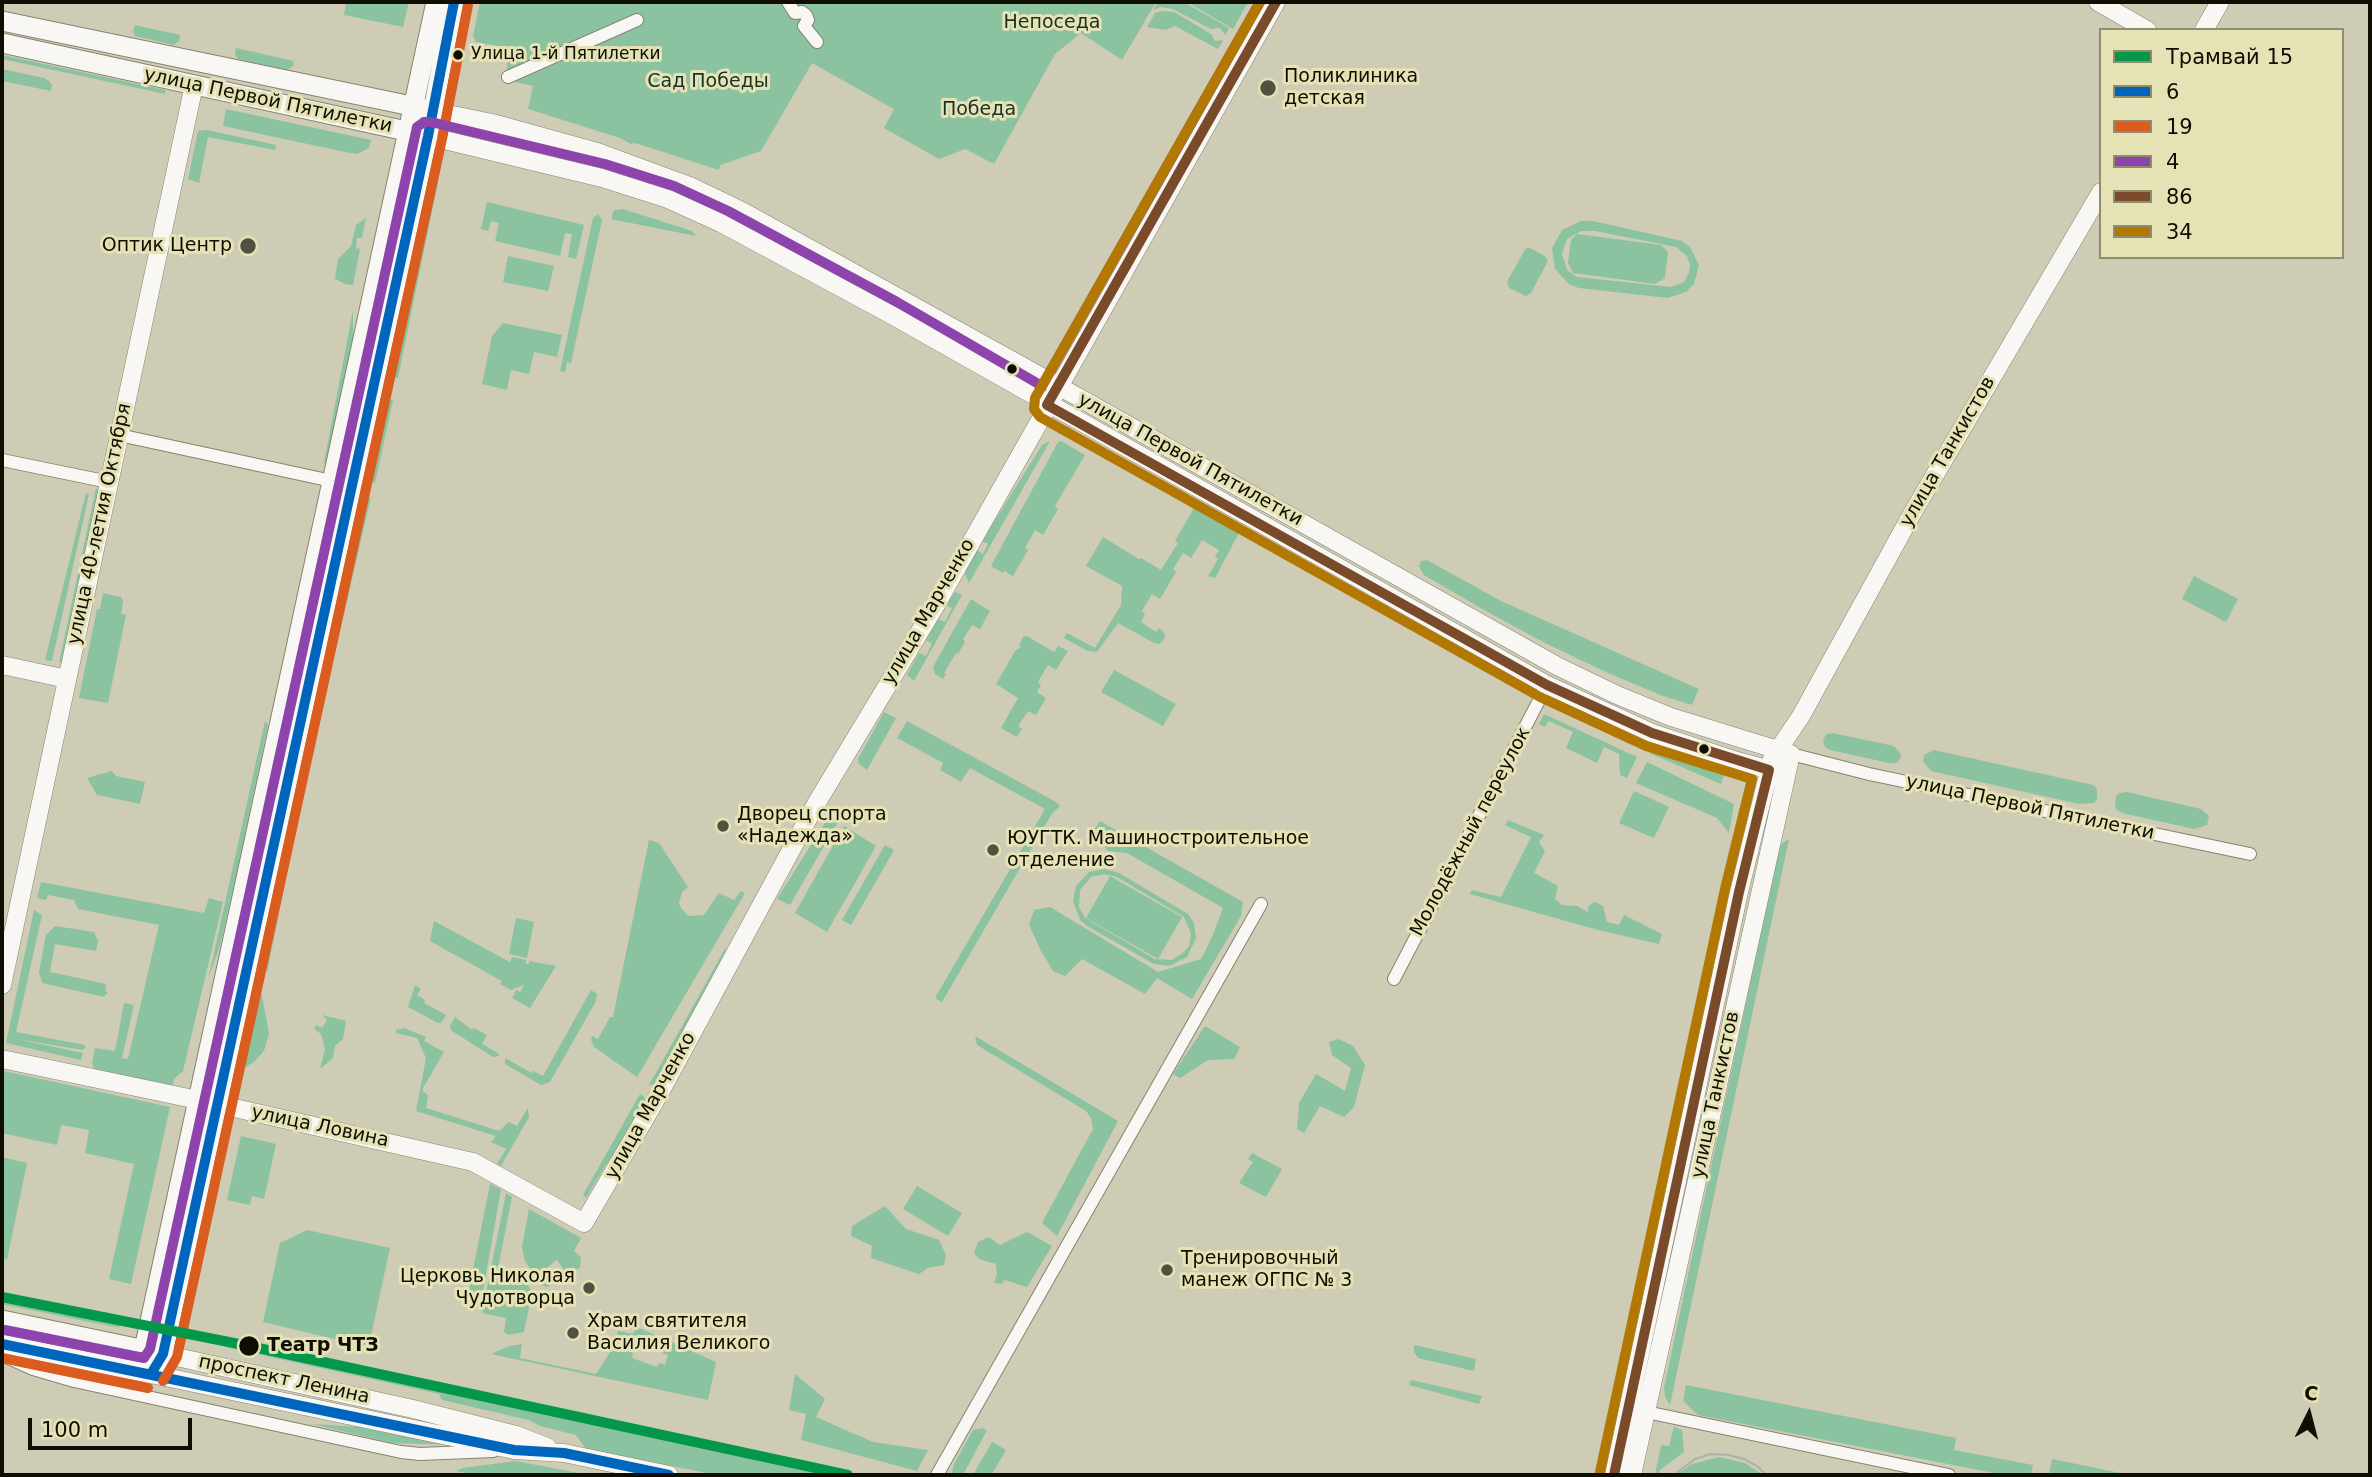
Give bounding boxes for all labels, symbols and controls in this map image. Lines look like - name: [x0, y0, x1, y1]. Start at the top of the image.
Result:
- park label: Непоседа: [1004, 12, 1100, 34]
- legend: [2099, 28, 2344, 259]
- place label: Улица 1-й Пятилетки: [471, 45, 661, 65]
- text: Трамвай 15: [2166, 45, 2293, 69]
- marker: Улица 1-й Пятилетки: [451, 48, 465, 62]
- street label: улица Первой Пятилетки: [142, 64, 394, 138]
- place label: Поликлиника детская: [1284, 66, 1418, 110]
- park label: Сад Победы: [647, 71, 769, 93]
- marker: Поликлиника детская: [1258, 78, 1278, 98]
- text: 6: [2166, 80, 2179, 104]
- park label: Победа: [942, 99, 1016, 121]
- text: 19: [2166, 115, 2193, 139]
- text: 4: [2166, 150, 2179, 174]
- text: 86: [2166, 185, 2193, 209]
- text: 34: [2166, 220, 2193, 244]
- place label: Оптик Центр: [102, 235, 232, 257]
- marker: Оптик Центр: [238, 236, 258, 256]
- unlabelled marker: [1005, 362, 1019, 376]
- street label: улица Танкистов: [1896, 373, 2000, 531]
- street label: улица Первой Пятилетки: [1074, 389, 1306, 531]
- street label: улица 40-летия Октября: [63, 401, 137, 647]
- street label: улица Марченко: [878, 535, 980, 689]
- street label: Молодёжный переулок: [1406, 723, 1536, 941]
- unlabelled marker: [1697, 742, 1711, 756]
- street label: улица Первой Пятилетки: [1904, 771, 2156, 845]
- place label: Дворец спорта «Надежда»: [737, 804, 887, 848]
- marker: Дворец спорта «Надежда»: [715, 818, 731, 834]
- place label: ЮУГТК. Машиностроительное отделение: [1007, 828, 1309, 872]
- marker: ЮУГТК. Машиностроительное отделение: [985, 842, 1001, 858]
- street label: улица Танкистов: [1687, 1009, 1745, 1181]
- street label: улица Марченко: [601, 1028, 701, 1184]
- street label: улица Ловина: [249, 1101, 391, 1153]
- place label: Тренировочный манеж ОГПС № 3: [1181, 1248, 1352, 1292]
- marker: Тренировочный манеж ОГПС № 3: [1159, 1262, 1175, 1278]
- place label: Церковь Николая Чудотворца: [400, 1266, 575, 1310]
- marker: Церковь Николая Чудотворца: [581, 1280, 597, 1296]
- place label: Храм святителя Василия Великого: [587, 1311, 770, 1355]
- marker: Храм святителя Василия Великого: [565, 1325, 581, 1341]
- marker: Театр ЧТЗ: [237, 1334, 261, 1358]
- place label: Театр ЧТЗ: [267, 1335, 379, 1357]
- street label: проспект Ленина: [197, 1351, 371, 1409]
- north arrow: [2274, 1379, 2344, 1449]
- text: С: [2303, 1381, 2319, 1405]
- scale bar: [32, 1404, 196, 1448]
- text: 100 m: [41, 1418, 108, 1442]

